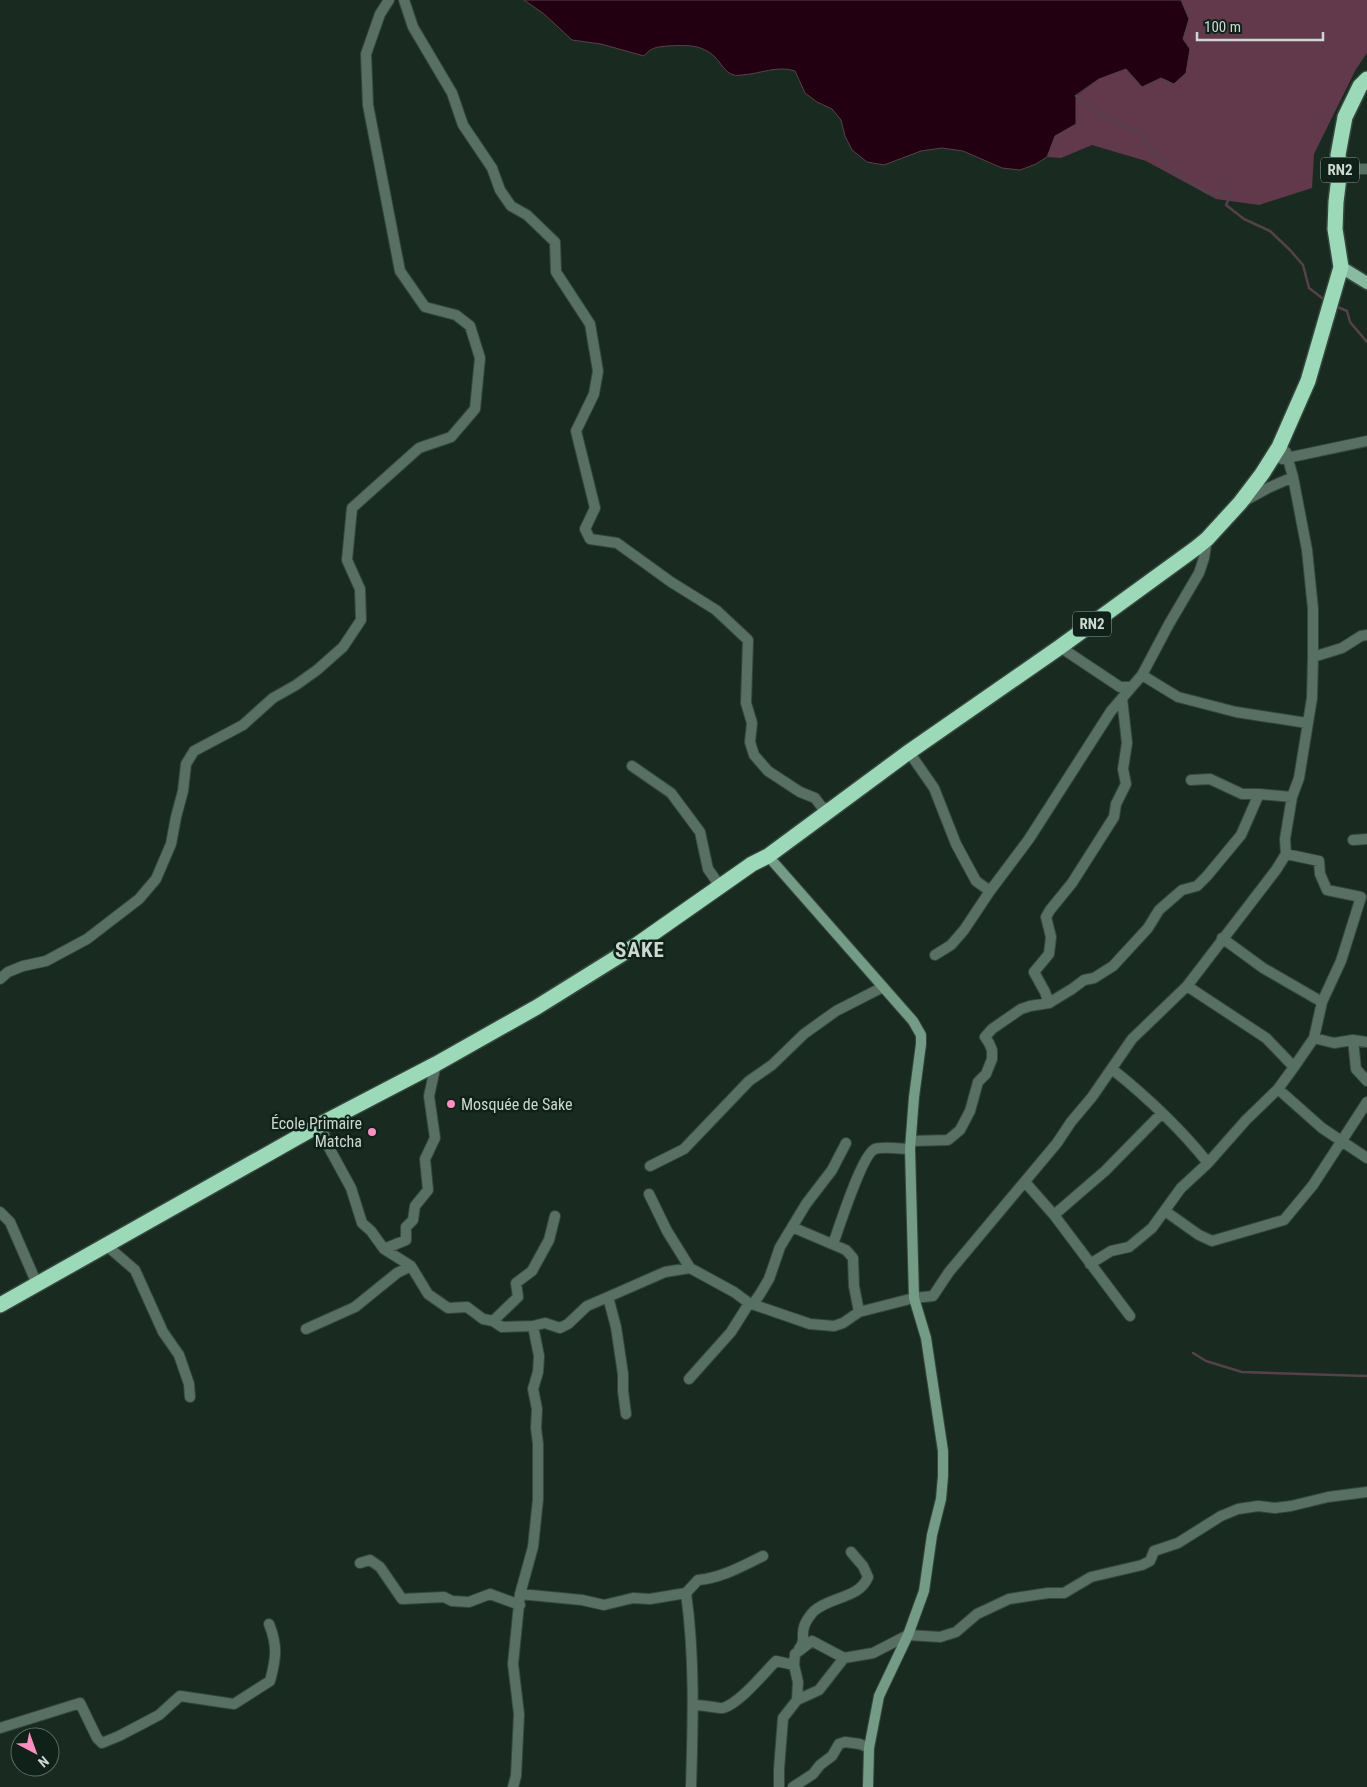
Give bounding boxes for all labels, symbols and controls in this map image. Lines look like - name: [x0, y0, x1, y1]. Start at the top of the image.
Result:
- scale bar: [1197, 10, 1323, 42]
- text: 100 m: [1204, 18, 1241, 36]
- road number: RN2: [1321, 158, 1359, 182]
- road number: RN2: [1073, 612, 1111, 636]
- district label: SAKE: [615, 938, 665, 962]
- place label: Mosquée de Sake: [461, 1095, 572, 1114]
- marker: Mosquée de Sake: [445, 1098, 457, 1110]
- place label: École Primaire Matcha: [271, 1114, 362, 1151]
- marker: École Primaire Matcha: [366, 1126, 378, 1138]
- north arrow: [10, 1727, 60, 1777]
- text: N: [35, 1753, 52, 1771]

